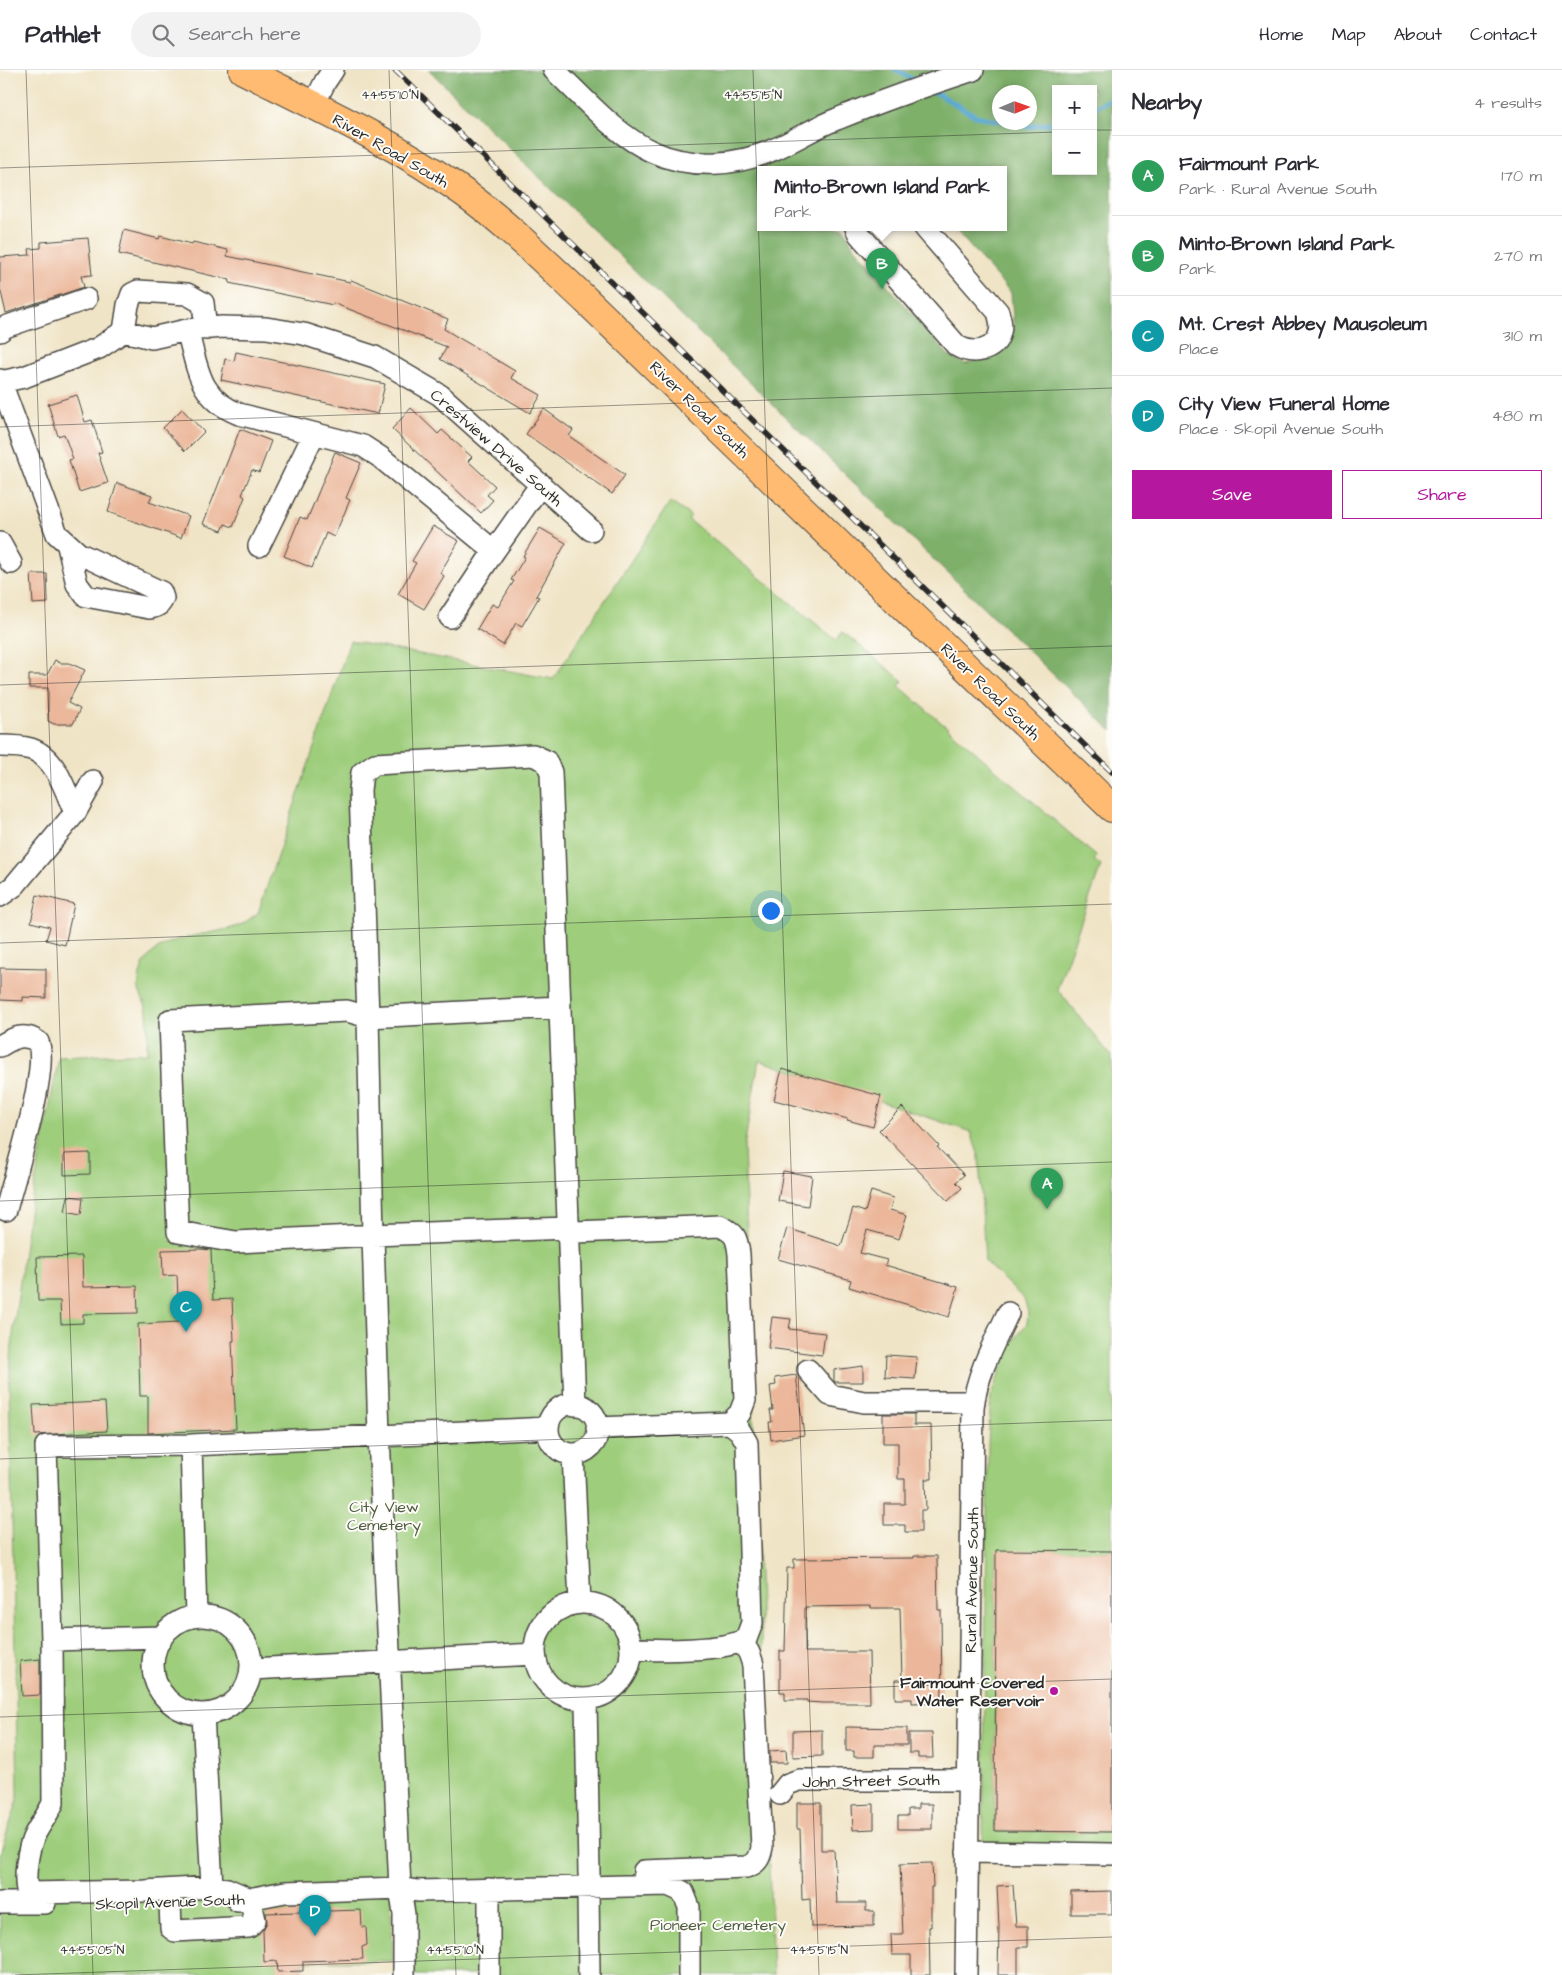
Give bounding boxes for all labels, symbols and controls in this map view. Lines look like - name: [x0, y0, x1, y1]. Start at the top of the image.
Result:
- search box: [131, 12, 481, 57]
- text: Pathlet: [25, 18, 101, 52]
- icon: search: [149, 21, 177, 49]
- text: Search here: [189, 21, 301, 48]
- text: Home: [1259, 22, 1304, 47]
- text: Map: [1332, 22, 1366, 47]
- text: About: [1394, 22, 1442, 47]
- text: Contact: [1470, 22, 1537, 47]
- north arrow: [992, 85, 1037, 130]
- map controls: [1052, 85, 1097, 175]
- button: +: [1052, 85, 1097, 130]
- text: 44°55'10"N: [361, 87, 419, 104]
- text: 44°55'15"N: [724, 87, 783, 104]
- text: Nearby: [1132, 88, 1202, 117]
- text: 4 results: [1474, 92, 1542, 114]
- street label: River Road South: [328, 109, 453, 193]
- button: −: [1052, 130, 1097, 175]
- text: Fairmount Park: [1179, 151, 1319, 178]
- text: A: [1143, 165, 1153, 187]
- text: 170 m: [1501, 165, 1542, 187]
- popup: [757, 166, 1007, 231]
- text: Minto-Brown Island Park: [774, 174, 990, 201]
- text: Park · Rural Avenue South: [1179, 178, 1377, 200]
- text: Park: [774, 201, 811, 223]
- text: Minto-Brown Island Park: [1179, 231, 1394, 258]
- text: B: [1142, 245, 1154, 267]
- text: 270 m: [1494, 245, 1542, 267]
- pin: B: [866, 248, 898, 289]
- text: Park: [1179, 258, 1216, 280]
- text: Mt. Crest Abbey Mausoleum: [1179, 311, 1427, 338]
- text: C: [1142, 325, 1154, 347]
- text: 310 m: [1503, 325, 1542, 347]
- text: Place: [1179, 338, 1219, 360]
- street label: River Road South: [645, 356, 754, 463]
- street label: Crestview Drive South: [425, 384, 567, 511]
- text: City View Funeral Home: [1179, 391, 1390, 418]
- text: D: [1143, 405, 1153, 427]
- text: 480 m: [1492, 405, 1542, 427]
- text: Place · Skopil Avenue South: [1179, 418, 1383, 440]
- button: Save: [1132, 470, 1332, 519]
- button: Share: [1342, 470, 1542, 519]
- street label: River Road South: [936, 638, 1045, 745]
- your location: [758, 898, 784, 924]
- pin: A: [1031, 1168, 1063, 1209]
- pin: C: [170, 1291, 202, 1332]
- park label: City View Cemetery: [347, 1496, 421, 1537]
- street label: Rural Avenue South: [960, 1507, 984, 1653]
- place label: Fairmount Covered Water Reservoir: [900, 1672, 1045, 1712]
- marker: Fairmount Covered Water Reservoir: [1048, 1685, 1060, 1697]
- street label: John Street South: [802, 1769, 940, 1793]
- street label: Skopil Avenue South: [95, 1888, 245, 1916]
- pin: D: [299, 1895, 331, 1936]
- park label: Pioneer Cemetery: [650, 1914, 786, 1937]
- text: 44°55'05"N: [60, 1942, 125, 1959]
- text: 44°55'10"N: [426, 1942, 484, 1959]
- text: 44°55'15"N: [790, 1942, 849, 1959]

